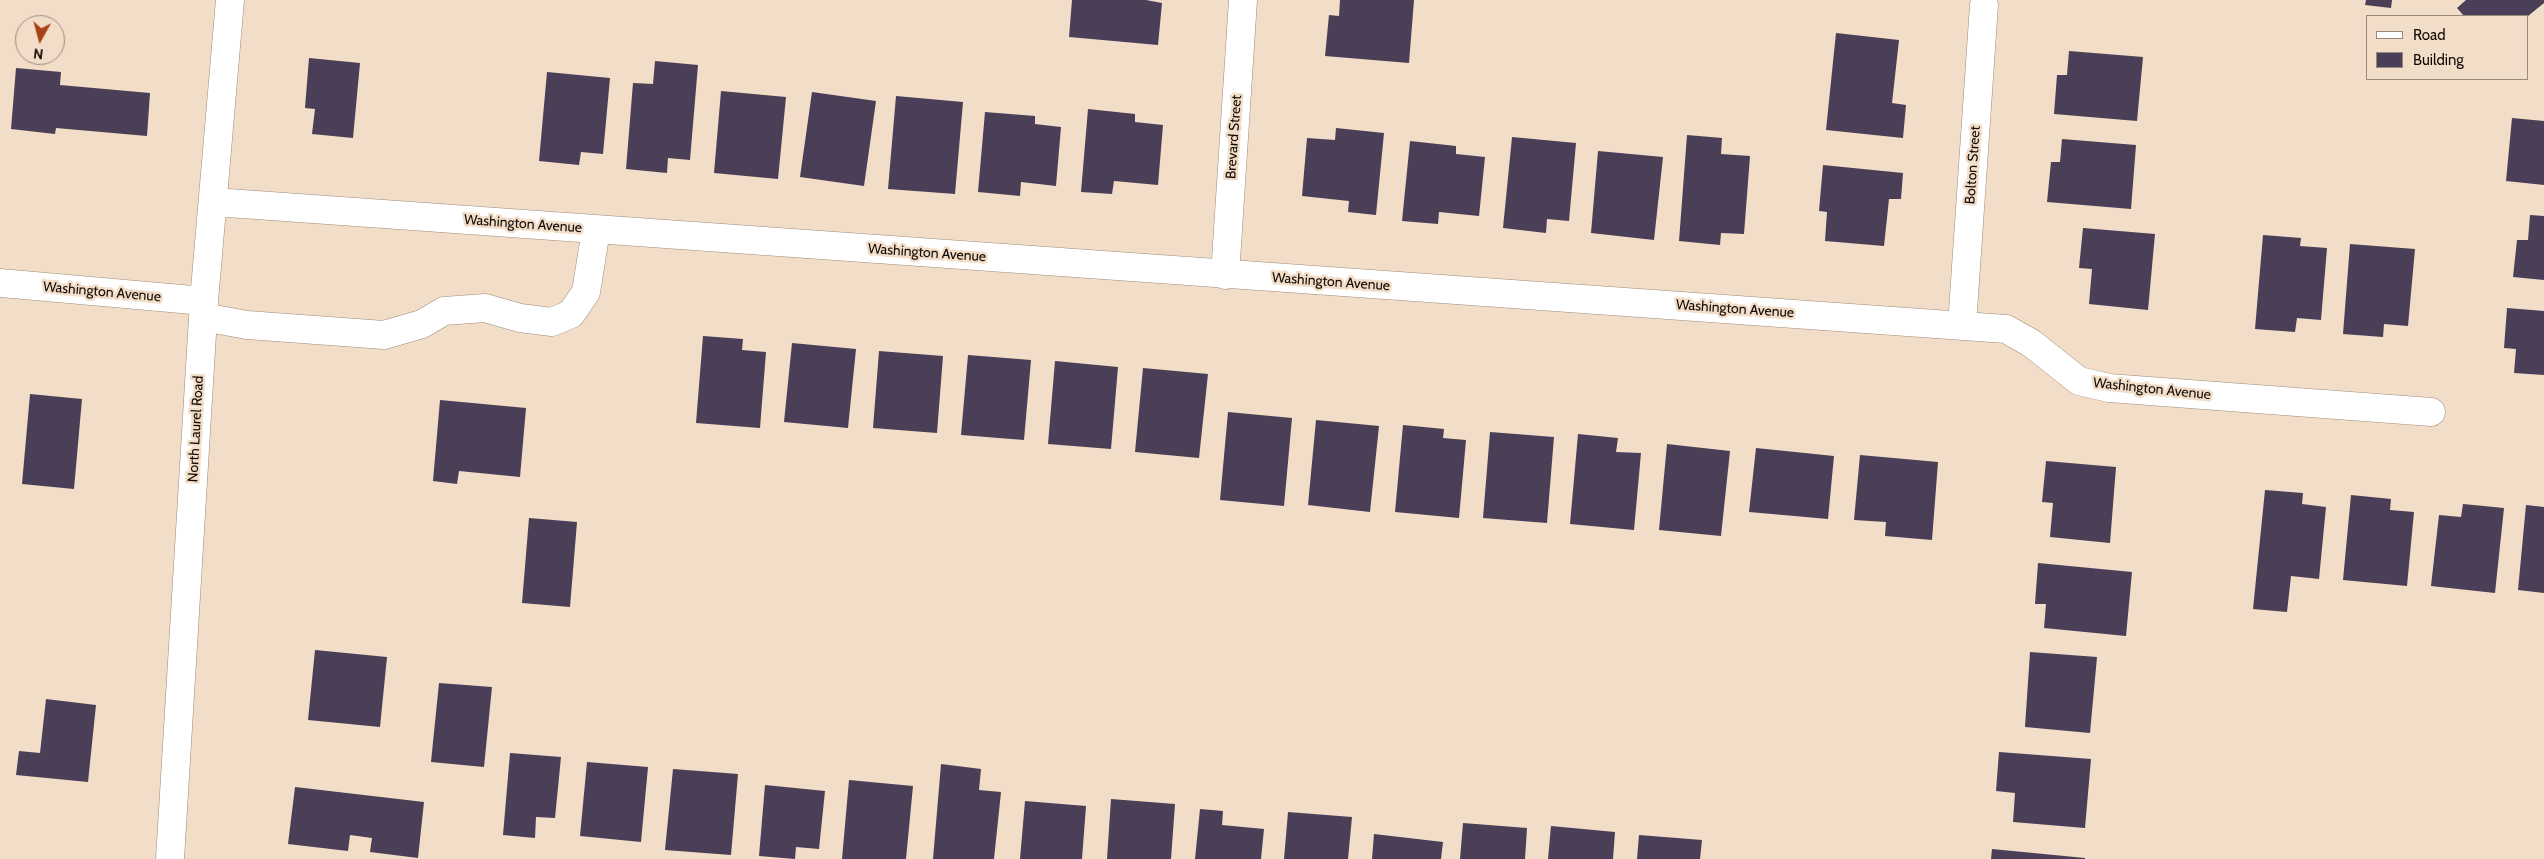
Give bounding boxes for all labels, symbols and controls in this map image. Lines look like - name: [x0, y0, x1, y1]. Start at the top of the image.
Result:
- north arrow: [15, 15, 65, 65]
- legend: [2366, 15, 2529, 80]
- text: Road: [2413, 26, 2446, 44]
- text: N: [32, 44, 44, 63]
- text: Building: [2413, 51, 2464, 69]
- street label: Brevard Street: [1223, 94, 1245, 180]
- street label: Bolton Street: [1962, 125, 1984, 205]
- street label: Washington Avenue: [463, 211, 583, 237]
- street label: Washington Avenue: [867, 240, 987, 266]
- street label: Washington Avenue: [1271, 269, 1391, 295]
- street label: Washington Avenue: [42, 278, 162, 306]
- street label: Washington Avenue: [1675, 296, 1795, 322]
- street label: Washington Avenue: [2092, 374, 2212, 404]
- street label: North Laurel Road: [185, 375, 207, 483]

